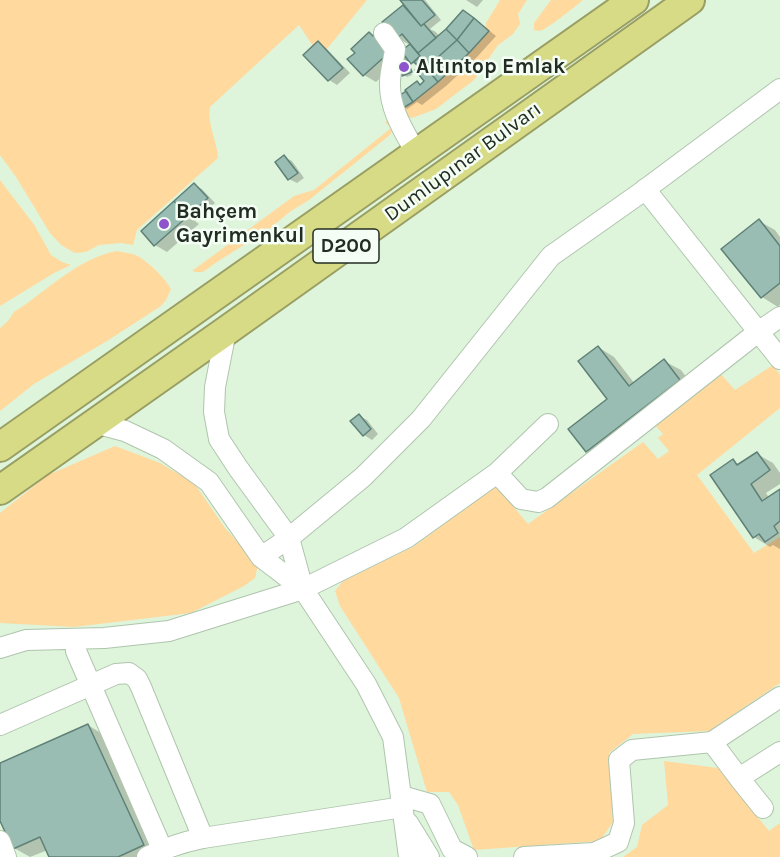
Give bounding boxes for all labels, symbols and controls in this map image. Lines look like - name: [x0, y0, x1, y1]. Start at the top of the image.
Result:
- place label: Altıntop Emlak: [416, 54, 565, 80]
- marker: Altıntop Emlak: [397, 60, 411, 74]
- street label: Dumlupınar Bulvarı: [380, 97, 546, 227]
- place label: Bahçem Gayrimenkul: [176, 199, 304, 249]
- marker: Bahçem Gayrimenkul: [157, 217, 171, 231]
- road number: D200: [313, 229, 379, 263]

